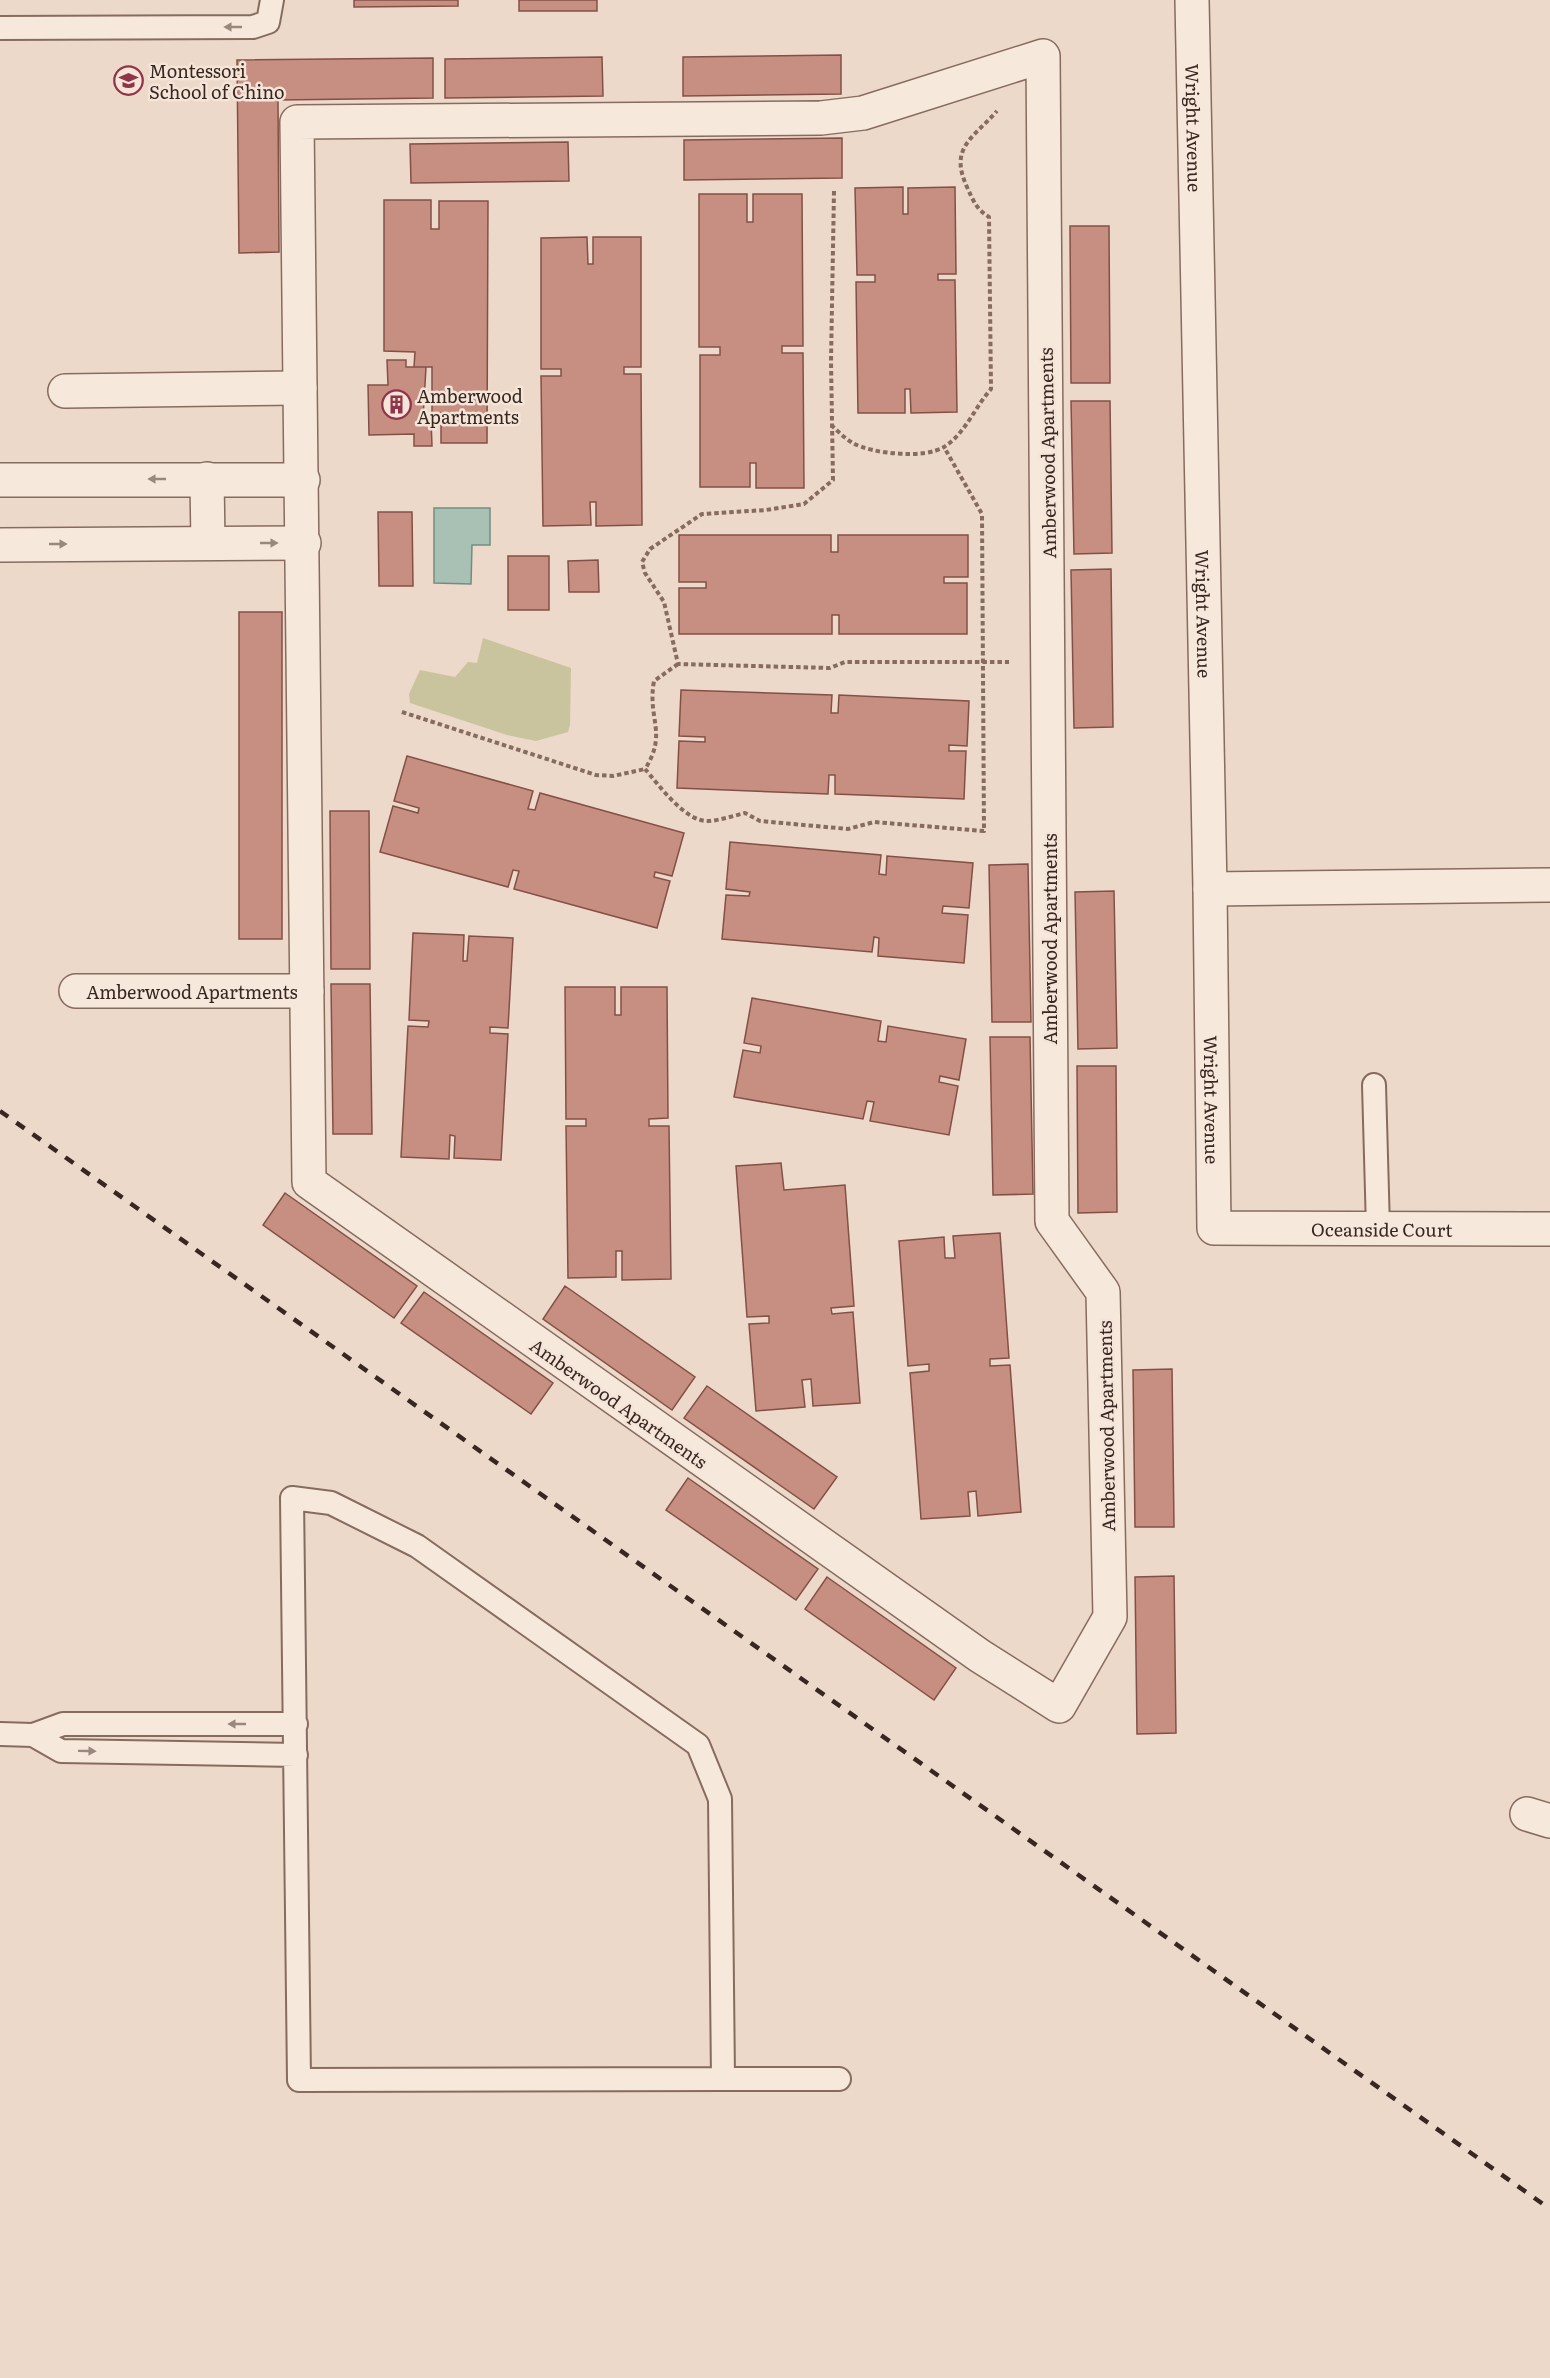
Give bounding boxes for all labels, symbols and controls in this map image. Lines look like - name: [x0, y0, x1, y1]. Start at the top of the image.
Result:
- one-way arrow: [223, 22, 242, 32]
- place label: Montessori School of Chino: [149, 57, 285, 105]
- street label: Wright Avenue: [1180, 63, 1209, 193]
- school or university icon: Montessori School of Chino: [112, 64, 144, 96]
- street label: Amberwood Apartments: [1032, 347, 1062, 559]
- place label: Amberwood Apartments: [417, 382, 523, 430]
- building icon: Amberwood Apartments: [380, 389, 412, 421]
- one-way arrow: [148, 474, 167, 484]
- one-way arrow: [260, 538, 279, 548]
- one-way arrow: [49, 539, 68, 549]
- street label: Wright Avenue: [1190, 549, 1219, 678]
- street label: Amberwood Apartments: [1036, 833, 1063, 1045]
- street label: Amberwood Apartments: [86, 978, 298, 1005]
- street label: Wright Avenue: [1198, 1035, 1227, 1164]
- street label: Oceanside Court: [1311, 1215, 1453, 1242]
- street label: Amberwood Apartments: [1091, 1320, 1121, 1532]
- street label: Amberwood Apartments: [525, 1331, 713, 1475]
- one-way arrow: [228, 1719, 247, 1729]
- one-way arrow: [78, 1747, 97, 1756]

